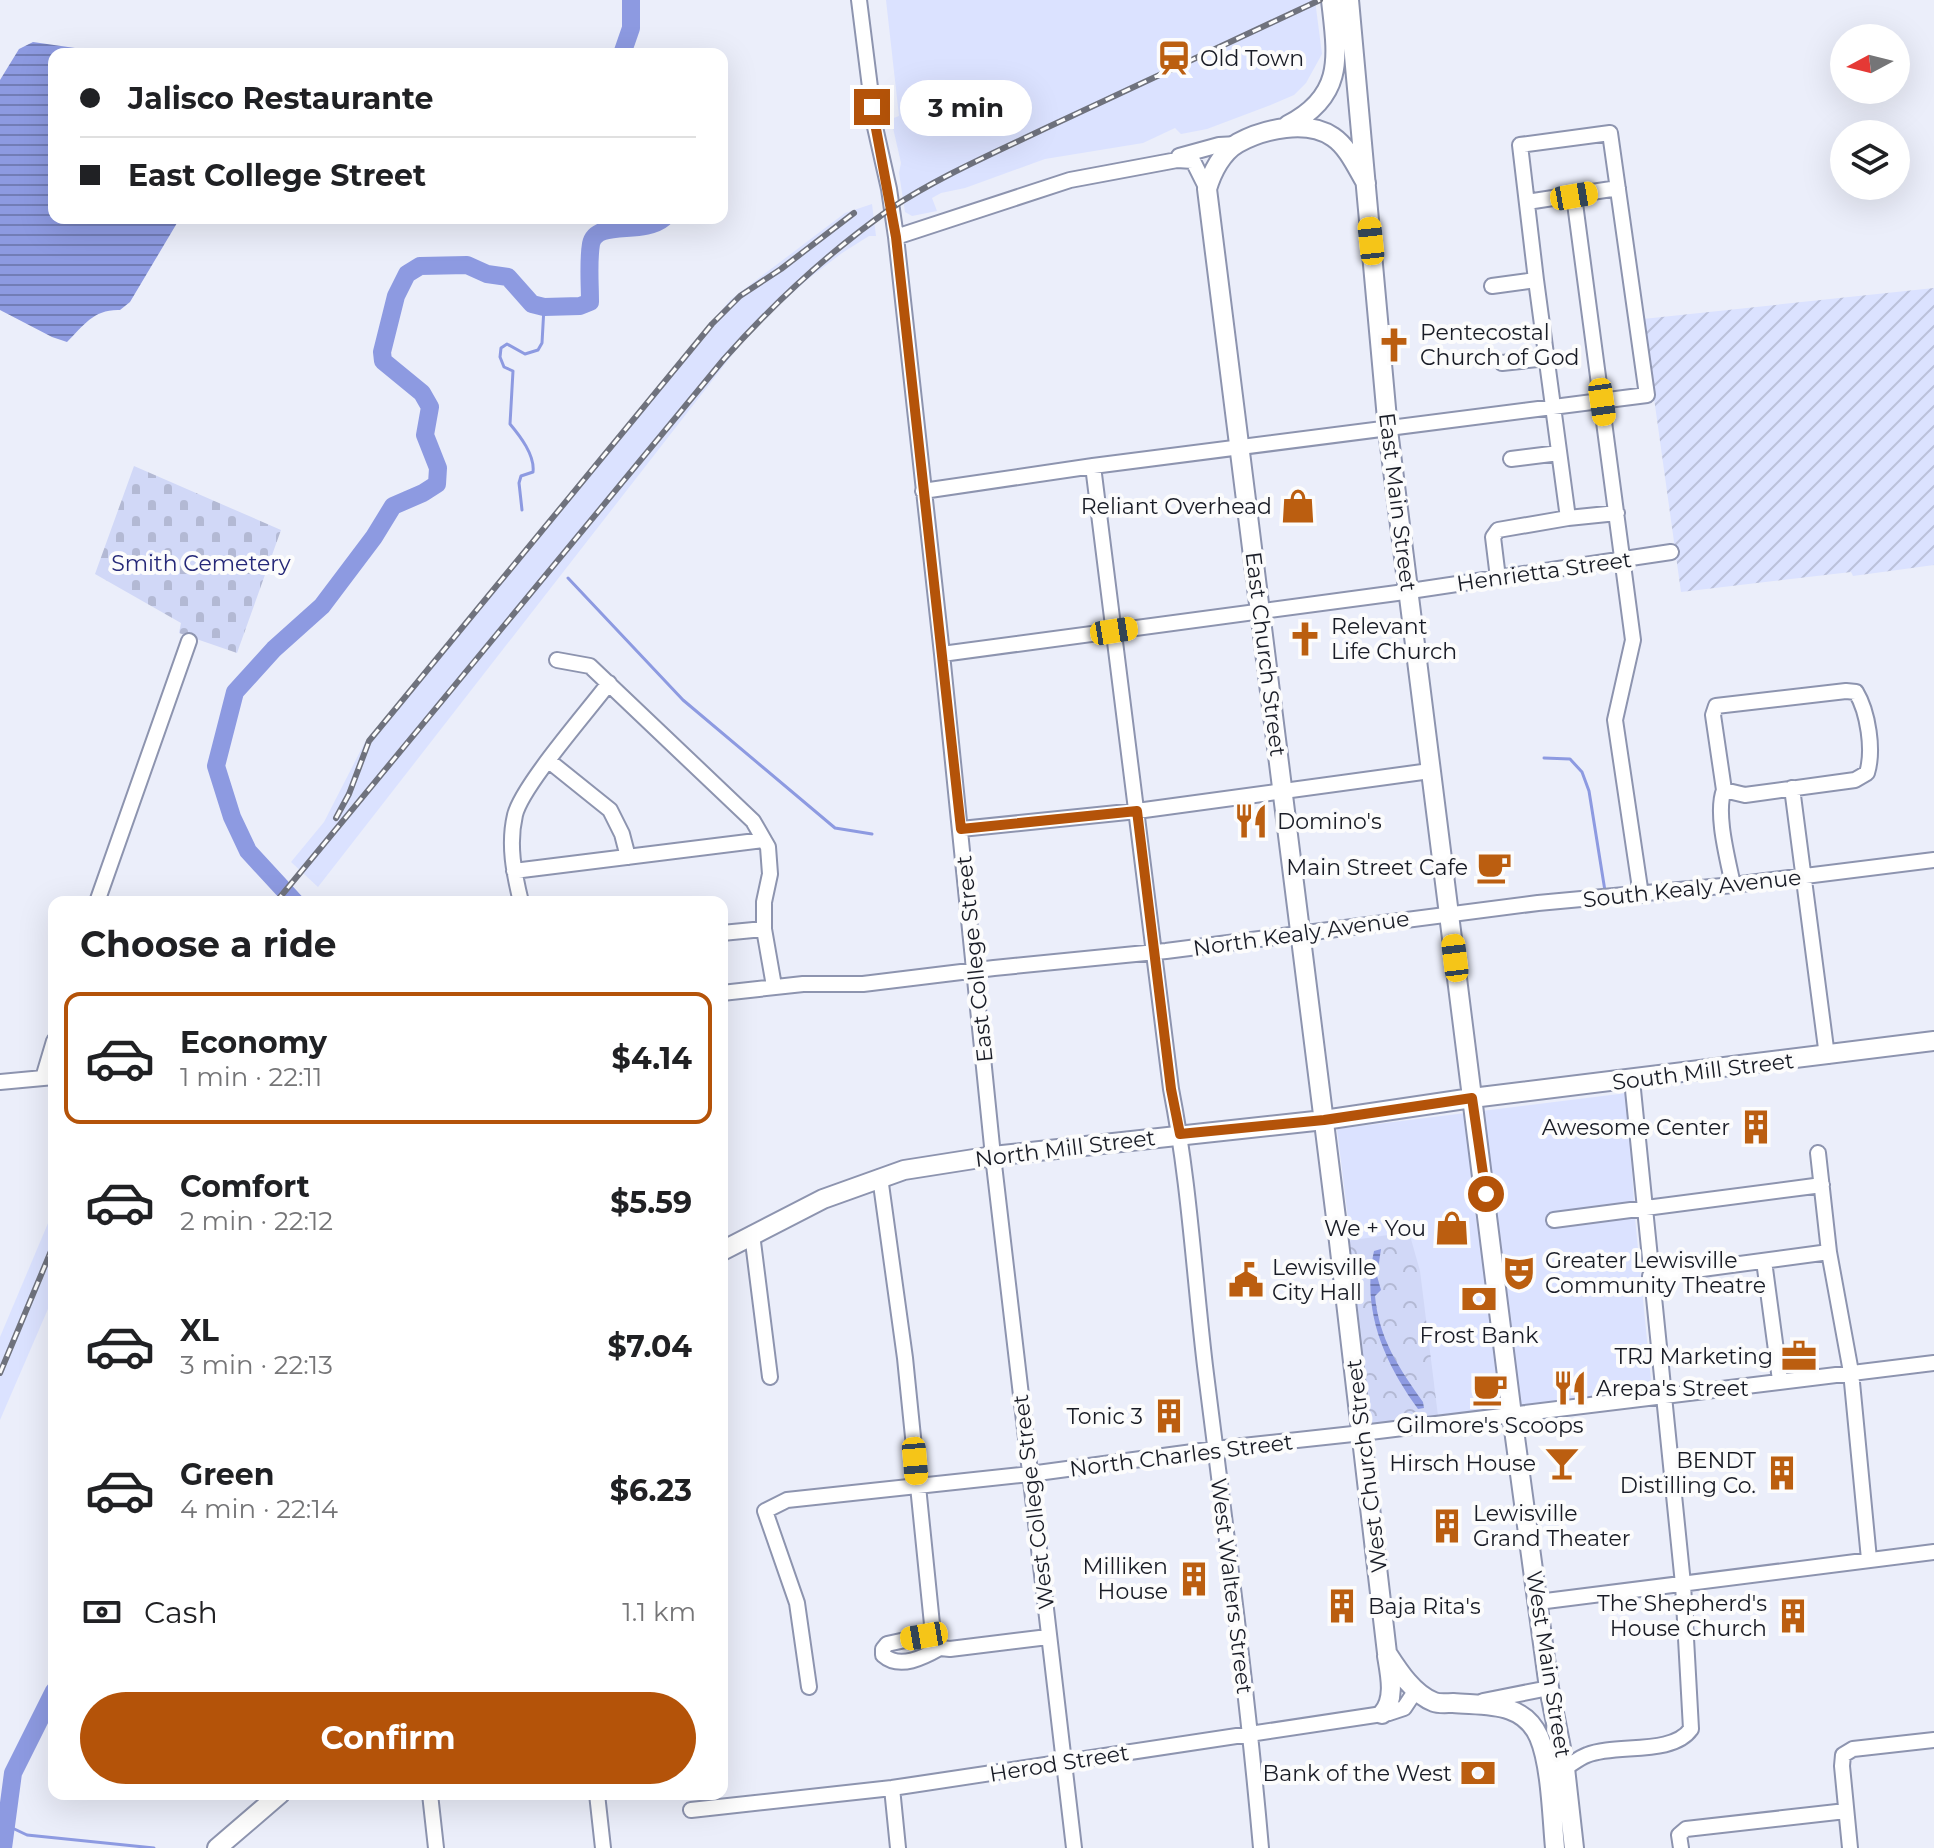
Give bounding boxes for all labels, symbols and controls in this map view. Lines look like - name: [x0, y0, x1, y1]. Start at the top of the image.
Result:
- north arrow: [1830, 24, 1910, 104]
- map controls: [1830, 24, 1910, 200]
- station icon: Old Town: [1155, 39, 1193, 77]
- place label: Old Town: [1200, 45, 1304, 72]
- callout: 3 min: [900, 79, 1032, 135]
- text: Jalisco Restaurante: [128, 80, 433, 117]
- route end: [854, 89, 890, 125]
- text: 3 min: [928, 92, 1004, 124]
- button: layers: [1830, 120, 1910, 200]
- text: East College Street: [128, 157, 426, 194]
- car: [1548, 180, 1600, 212]
- car: [1357, 216, 1385, 266]
- place label: Pentecostal Church of God: [1420, 319, 1579, 371]
- church icon: Pentecostal Church of God: [1375, 326, 1413, 364]
- car: [1587, 377, 1617, 427]
- street label: East Main Street: [1373, 411, 1422, 593]
- shop icon: Reliant Overhead: [1279, 487, 1317, 525]
- place label: Reliant Overhead: [1081, 493, 1272, 520]
- street label: Henrietta Street: [1455, 546, 1633, 597]
- park label: Smith Cemetery: [111, 550, 291, 577]
- street label: East Church Street: [1240, 550, 1291, 758]
- place label: Relevant Life Church: [1331, 613, 1457, 665]
- car: [1088, 615, 1140, 647]
- church icon: Relevant Life Church: [1286, 620, 1324, 658]
- restaurant icon: Domino's: [1232, 802, 1270, 840]
- place label: Domino's: [1277, 808, 1382, 835]
- cafe icon: Main Street Cafe: [1475, 848, 1513, 886]
- street label: East College Street: [950, 854, 999, 1064]
- place label: Main Street Cafe: [1286, 854, 1468, 881]
- street label: South Kealy Avenue: [1582, 864, 1803, 913]
- street label: North Kealy Avenue: [1191, 905, 1411, 962]
- text: Choose a ride: [80, 922, 337, 966]
- car: [1440, 933, 1470, 983]
- icon: car: [84, 1022, 156, 1094]
- text: Economy: [180, 1024, 327, 1061]
- text: $4.14: [611, 1040, 692, 1077]
- street label: South Mill Street: [1611, 1047, 1795, 1096]
- text: 1 min · 22:11: [180, 1061, 322, 1093]
- building icon: Awesome Center: [1737, 1108, 1775, 1146]
- place label: Awesome Center: [1542, 1114, 1730, 1141]
- street label: North Mill Street: [973, 1124, 1157, 1173]
- icon: car: [84, 1166, 156, 1238]
- text: Comfort: [180, 1168, 310, 1205]
- route start: [1468, 1176, 1504, 1212]
- text: $5.59: [610, 1184, 692, 1221]
- text: 2 min · 22:12: [180, 1205, 333, 1237]
- shop icon: We + You: [1433, 1209, 1471, 1247]
- place label: We + You: [1324, 1215, 1426, 1242]
- place label: Greater Lewisville Community Theatre: [1545, 1247, 1766, 1299]
- place label: Lewisville City Hall: [1272, 1254, 1377, 1306]
- theatre icon: Greater Lewisville Community Theatre: [1500, 1254, 1538, 1292]
- public building icon: Lewisville City Hall: [1227, 1261, 1265, 1299]
- bank icon: Frost Bank: [1460, 1280, 1498, 1318]
- icon: car: [84, 1310, 156, 1382]
- text: XL: [180, 1312, 219, 1349]
- place label: Frost Bank: [1419, 1322, 1539, 1349]
- text: $7.04: [608, 1328, 692, 1365]
- office icon: TRJ Marketing: [1780, 1337, 1818, 1375]
- place label: TRJ Marketing: [1614, 1343, 1773, 1370]
- text: 3 min · 22:13: [180, 1349, 333, 1381]
- street label: West Church Street: [1340, 1357, 1393, 1574]
- restaurant icon: Arepa's Street: [1551, 1369, 1589, 1407]
- cafe icon: Gilmore's Scoops: [1471, 1370, 1509, 1408]
- place label: Arepa's Street: [1596, 1375, 1749, 1402]
- street label: West College Street: [1007, 1393, 1060, 1611]
- building icon: Tonic 3: [1150, 1397, 1188, 1435]
- place label: Tonic 3: [1066, 1403, 1143, 1430]
- place label: Gilmore's Scoops: [1396, 1412, 1584, 1439]
- street label: North Charles Street: [1068, 1428, 1294, 1483]
- car: [901, 1436, 929, 1486]
- bar icon: Hirsch House: [1543, 1444, 1581, 1482]
- place label: BENDT Distilling Co.: [1620, 1447, 1756, 1499]
- place label: Hirsch House: [1389, 1450, 1536, 1477]
- icon: car: [84, 1454, 156, 1526]
- building icon: BENDT Distilling Co.: [1763, 1454, 1801, 1492]
- text: Green: [180, 1456, 274, 1493]
- text: $6.23: [610, 1472, 692, 1509]
- street label: West Walters Street: [1205, 1476, 1258, 1696]
- text: 4 min · 22:14: [180, 1493, 338, 1525]
- place label: Lewisville Grand Theater: [1473, 1500, 1631, 1552]
- building icon: Lewisville Grand Theater: [1428, 1507, 1466, 1545]
- place label: Milliken House: [1082, 1553, 1168, 1605]
- building icon: Milliken House: [1175, 1560, 1213, 1598]
- street label: West Main Street: [1520, 1569, 1577, 1760]
- building icon: Baja Rita's: [1323, 1587, 1361, 1625]
- icon: cash: [80, 1590, 124, 1634]
- place label: The Shepherd's House Church: [1597, 1590, 1767, 1642]
- place label: Baja Rita's: [1368, 1593, 1481, 1620]
- text: Cash: [144, 1594, 218, 1631]
- text: 1.1 km: [622, 1596, 696, 1628]
- building icon: The Shepherd's House Church: [1774, 1597, 1812, 1635]
- car: [898, 1620, 950, 1652]
- button: Confirm: [80, 1692, 696, 1784]
- street label: Herod Street: [987, 1739, 1131, 1788]
- bank icon: Bank of the West: [1459, 1754, 1497, 1792]
- place label: Bank of the West: [1263, 1760, 1452, 1787]

